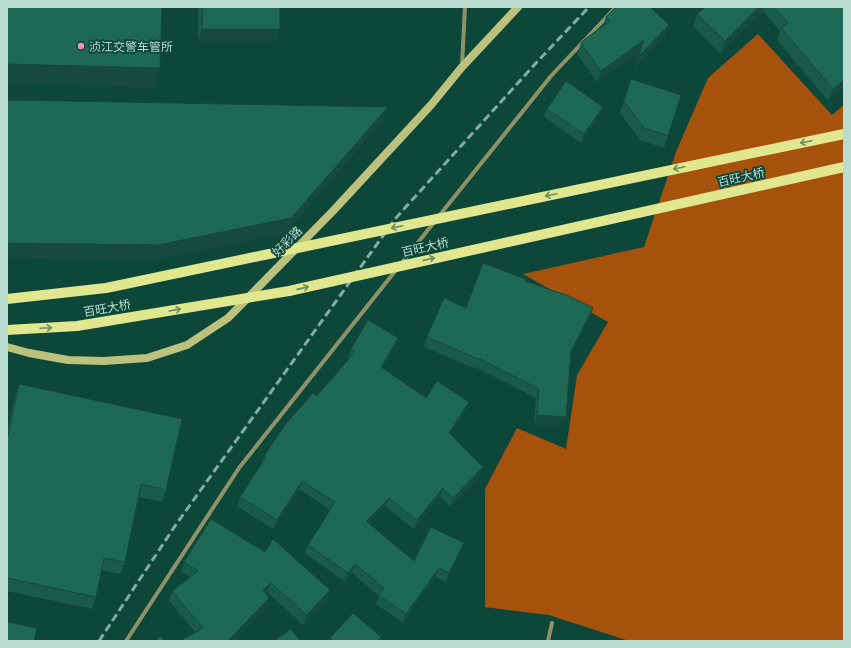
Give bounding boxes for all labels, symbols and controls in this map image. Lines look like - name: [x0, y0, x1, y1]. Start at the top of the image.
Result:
- place label: 浈江交警车管所: [89, 39, 173, 54]
- marker: 浈江交警车管所: [76, 41, 86, 51]
- one-way arrow: [800, 138, 813, 146]
- street label: 百旺大桥: [716, 164, 766, 190]
- one-way arrow: [672, 165, 685, 173]
- one-way arrow: [545, 191, 558, 199]
- street label: 好彩路: [269, 223, 305, 259]
- one-way arrow: [391, 224, 404, 232]
- street label: 百旺大桥: [400, 234, 450, 260]
- one-way arrow: [423, 255, 436, 263]
- one-way arrow: [296, 283, 309, 291]
- street label: 百旺大桥: [82, 296, 132, 320]
- one-way arrow: [168, 306, 181, 314]
- one-way arrow: [39, 324, 52, 332]

